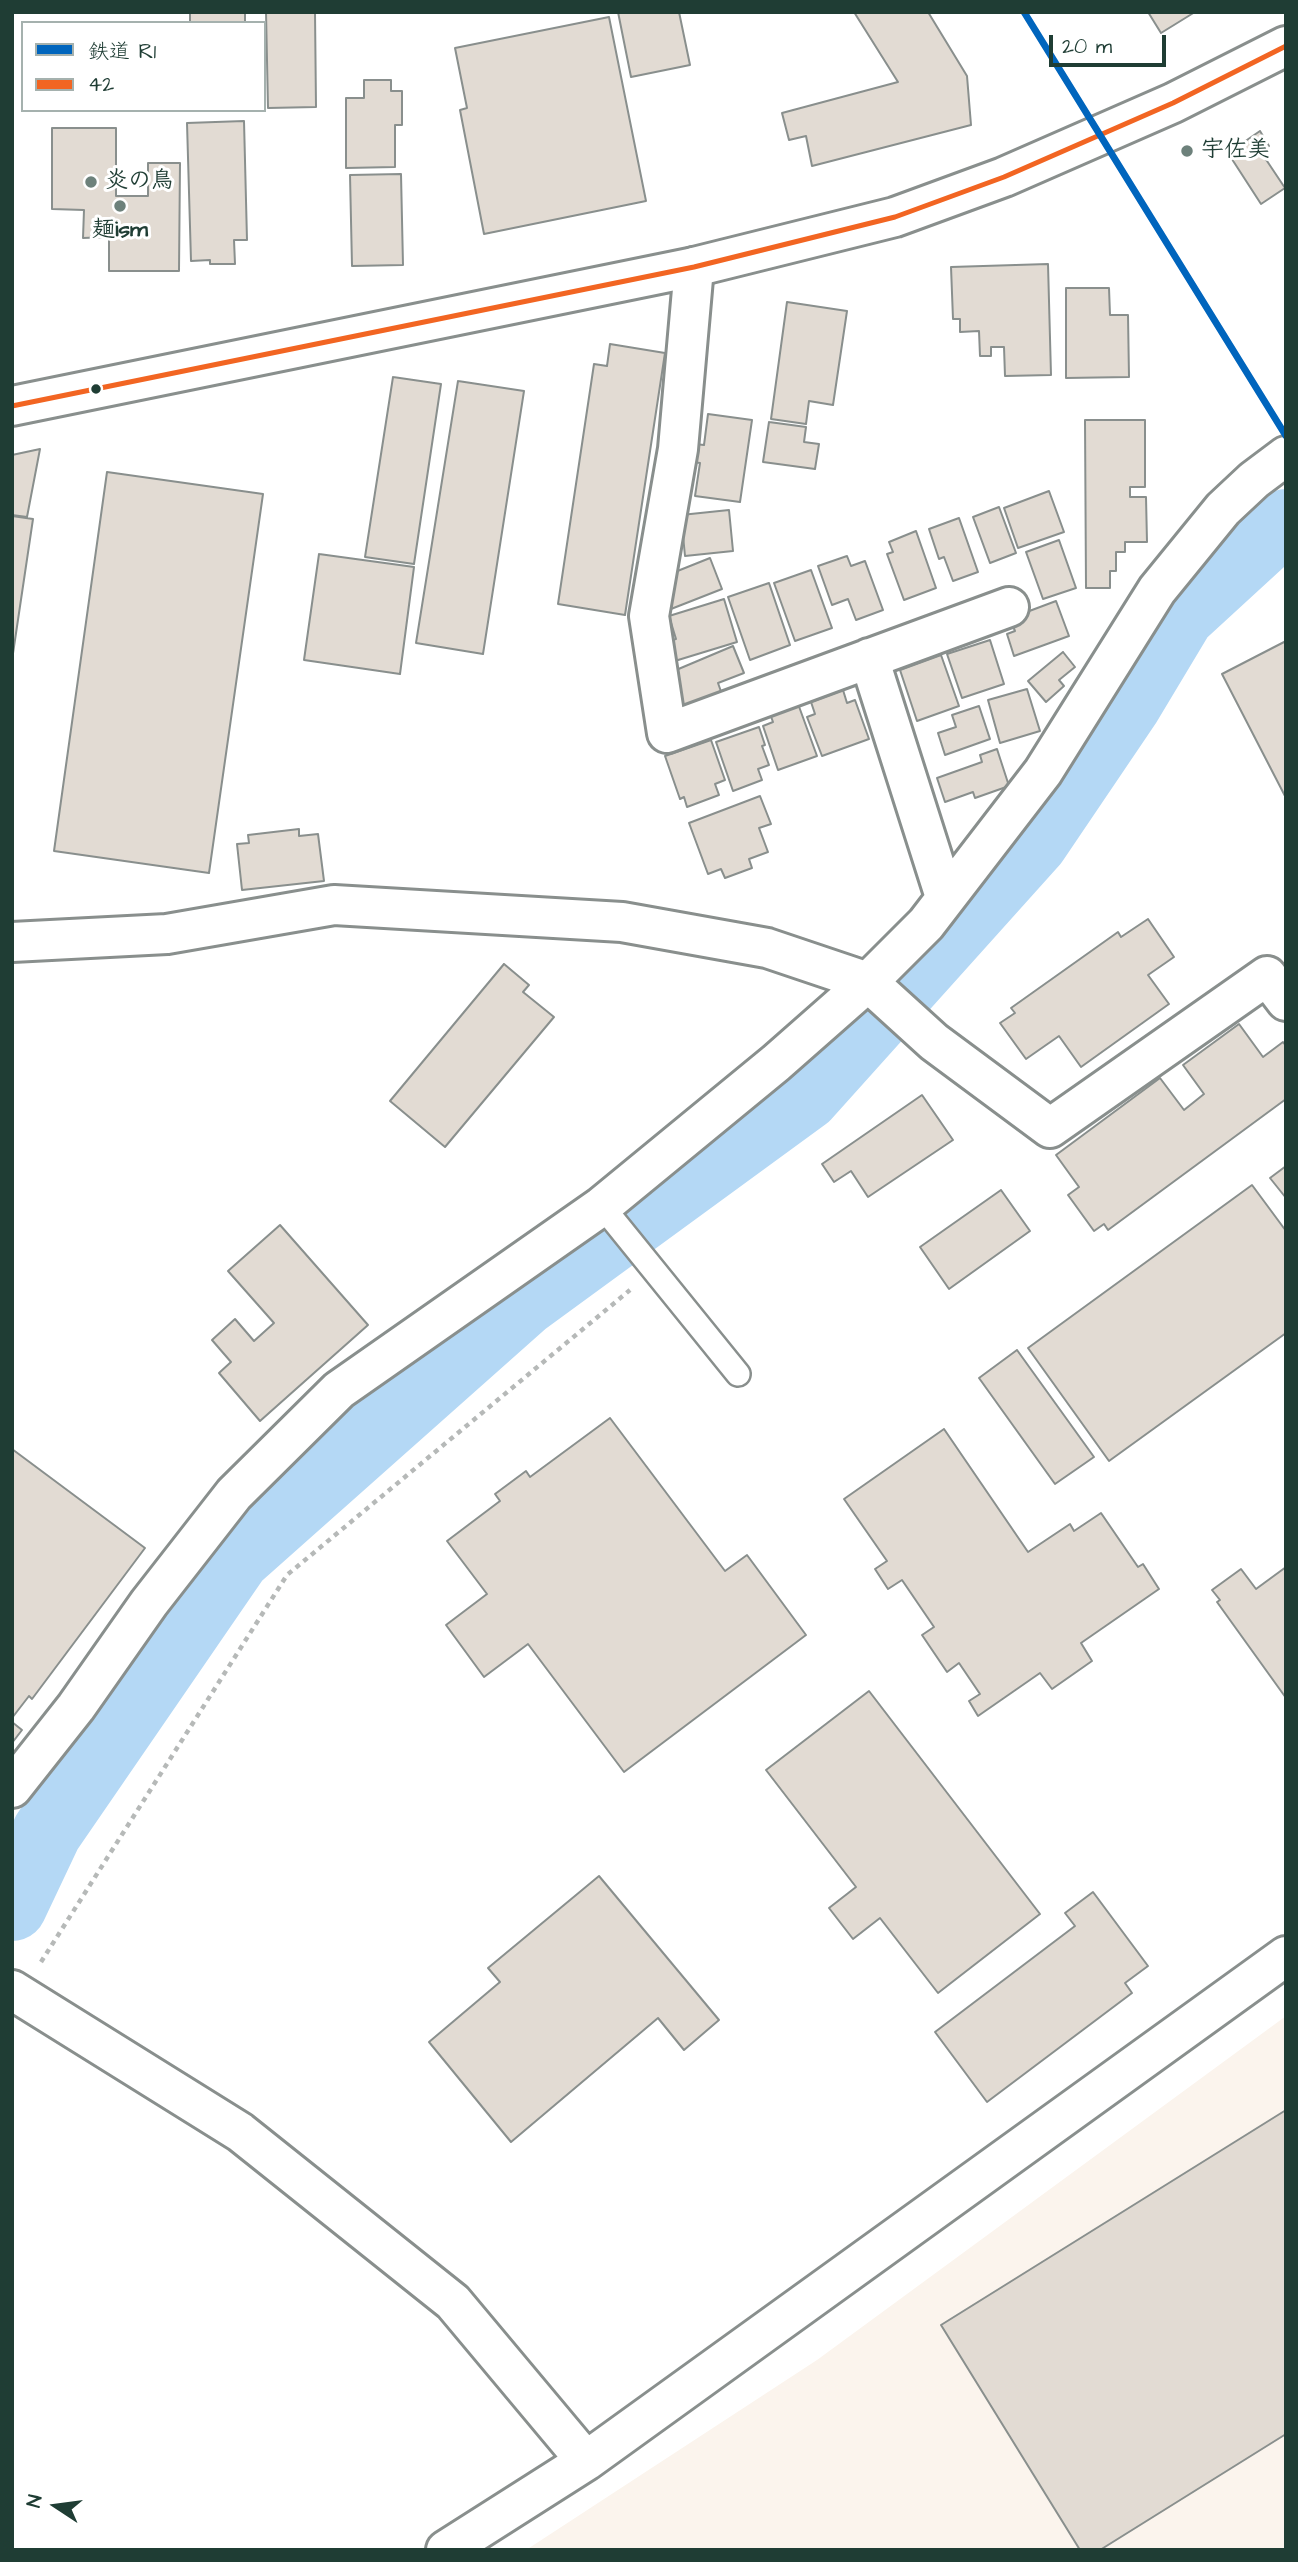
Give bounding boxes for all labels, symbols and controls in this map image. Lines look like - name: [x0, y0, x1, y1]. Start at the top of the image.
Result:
- legend: [21, 21, 266, 112]
- scale bar: [1053, 21, 1170, 65]
- text: 20 m: [1062, 32, 1112, 61]
- text: 鉄道 R1: [88, 37, 156, 66]
- text: 42: [88, 70, 114, 99]
- place label: 宇佐美: [1201, 137, 1270, 165]
- marker: 宇佐美: [1179, 143, 1195, 159]
- place label: 炎の鳥: [105, 168, 174, 196]
- marker: 炎の鳥: [83, 174, 99, 190]
- marker: 麺ism: [112, 198, 128, 214]
- place label: 麺ism: [92, 217, 148, 245]
- unlabelled marker: [89, 382, 103, 396]
- north arrow: [21, 2471, 91, 2541]
- text: N: [21, 2492, 50, 2510]

